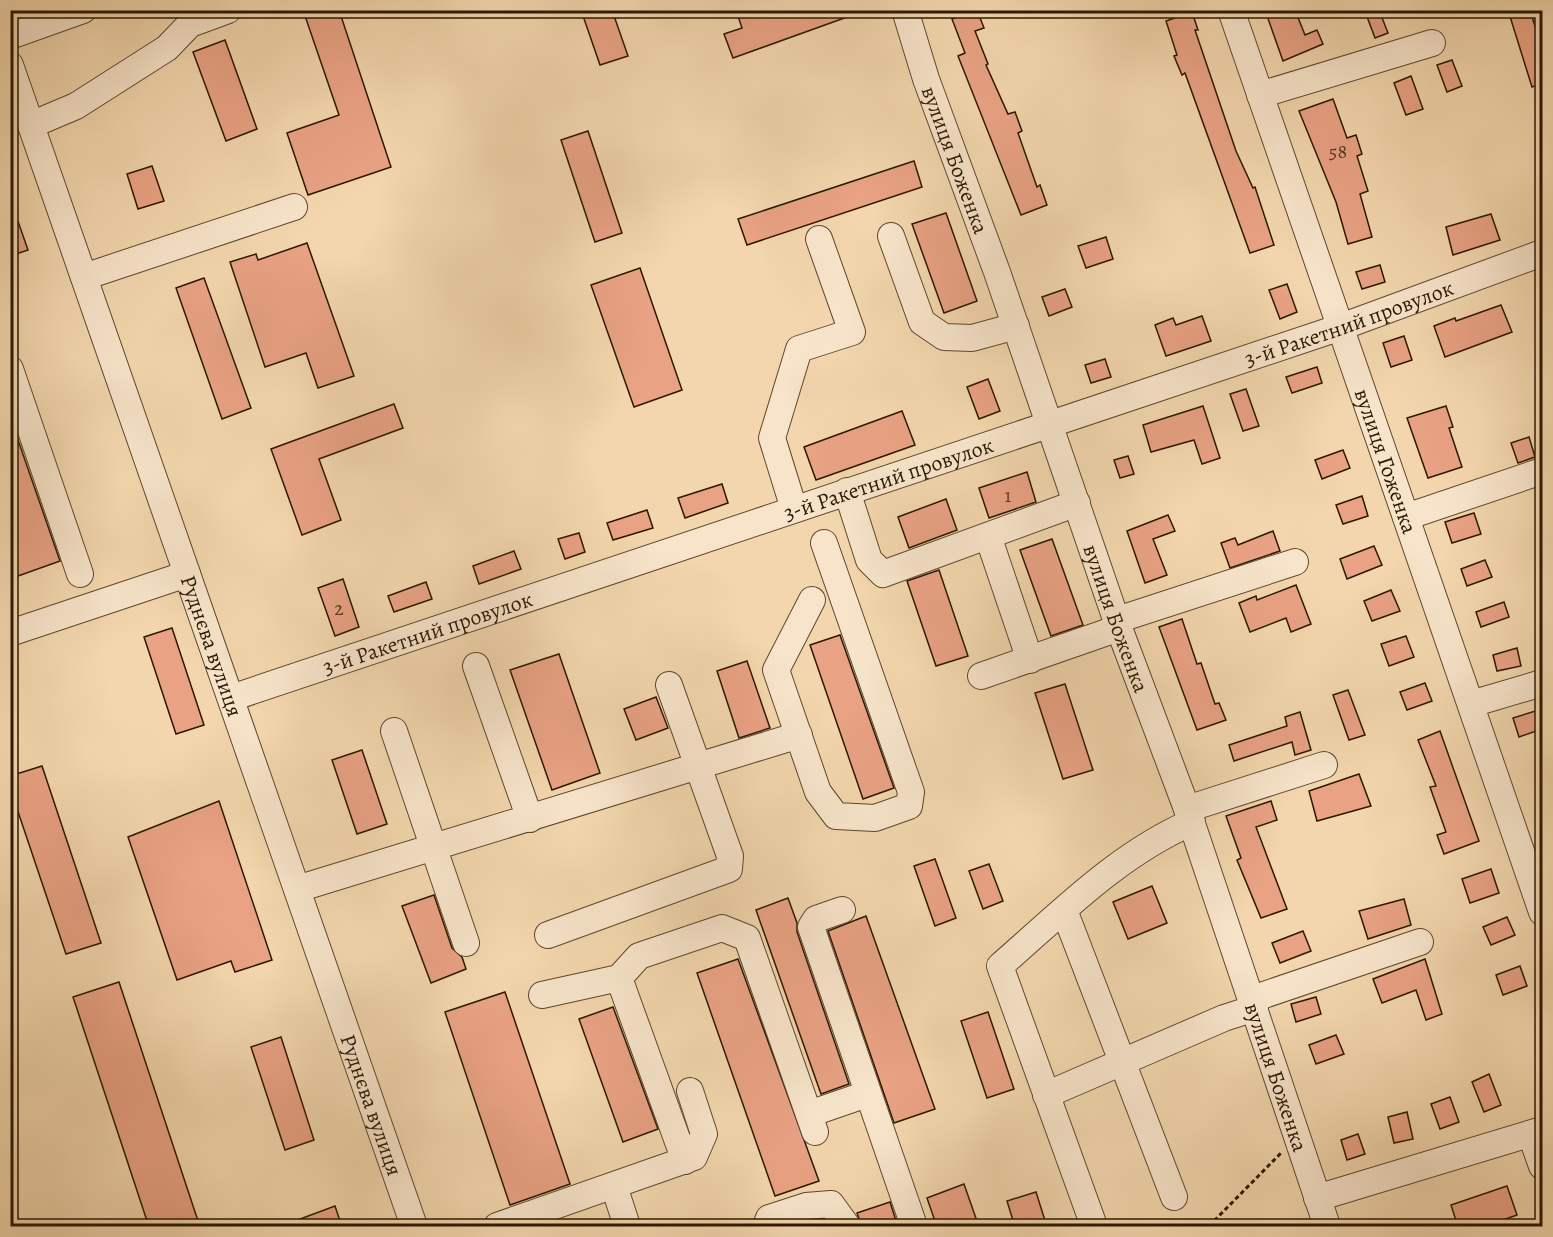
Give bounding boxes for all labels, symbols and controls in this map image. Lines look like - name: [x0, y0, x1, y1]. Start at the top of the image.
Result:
- street label: вулиця Боженка: [914, 82, 996, 239]
- house number: 58: [1329, 138, 1347, 165]
- street label: 3-й Ракетний провулок: [1241, 273, 1458, 374]
- street label: вулиця Гоженка: [1347, 385, 1425, 539]
- street label: 3-й Ракетний провулок: [780, 430, 997, 528]
- house number: 1: [1005, 482, 1012, 509]
- street label: вулиця Боженка: [1075, 540, 1156, 698]
- street label: Руднєва вулиця: [173, 571, 250, 721]
- street label: 3-й Ракетний провулок: [319, 584, 537, 682]
- house number: 2: [334, 595, 344, 622]
- street label: вулиця Боженка: [1237, 999, 1315, 1156]
- street label: Руднєва вулиця: [332, 1030, 409, 1180]

